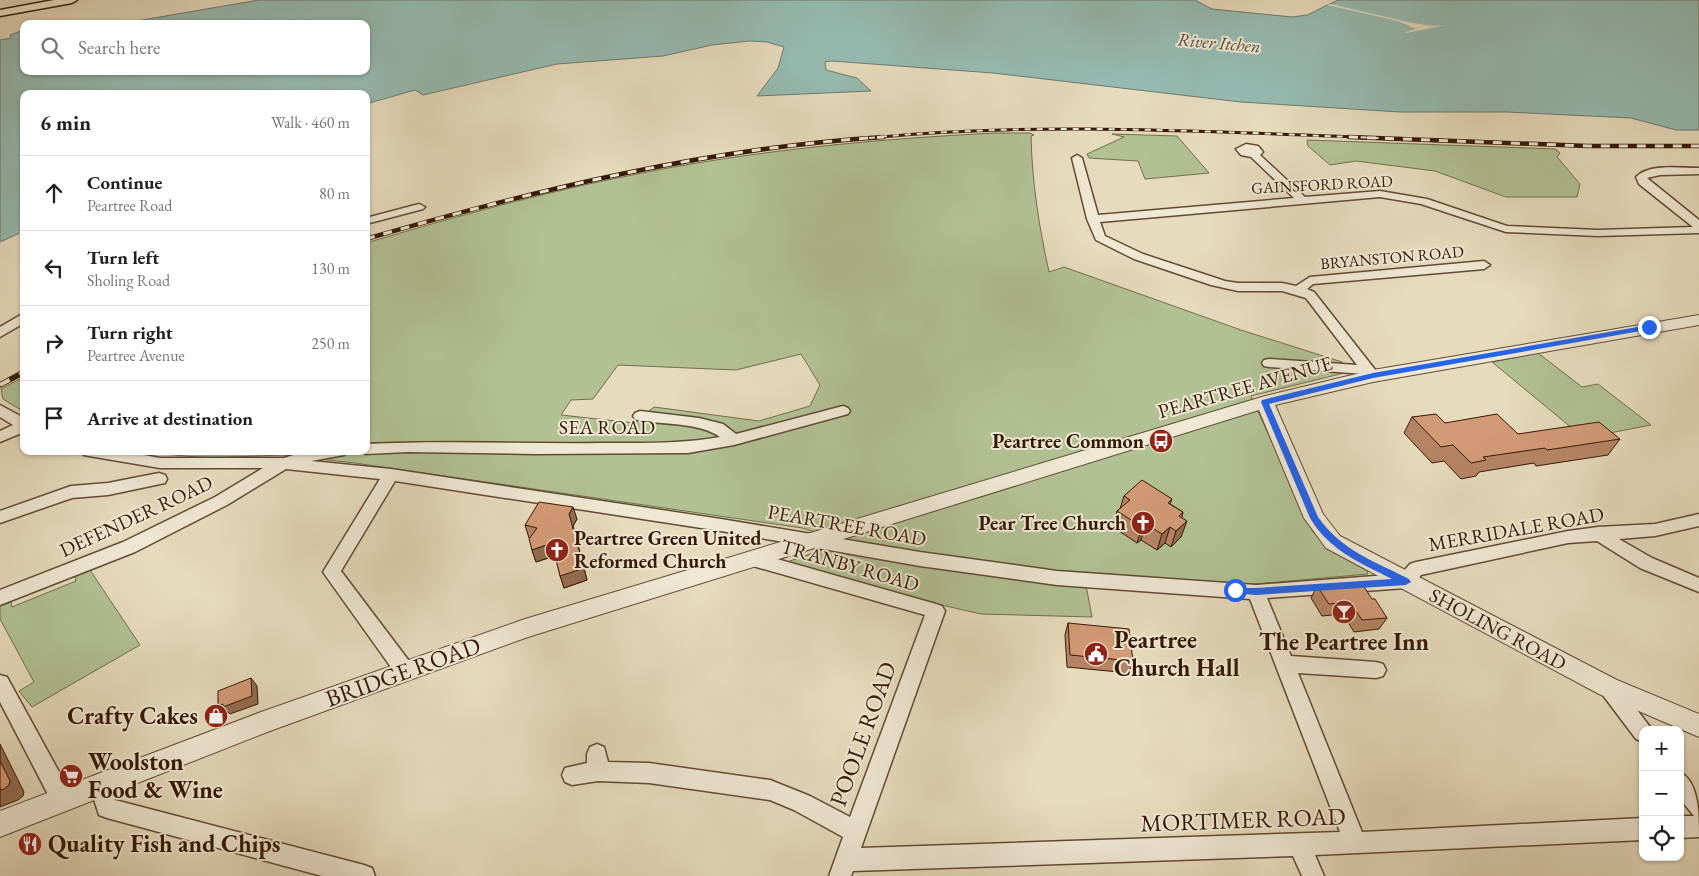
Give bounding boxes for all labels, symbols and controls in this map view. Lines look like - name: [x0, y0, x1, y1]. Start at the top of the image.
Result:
- search box: [20, 20, 370, 75]
- water label: River Itchen: [1177, 27, 1261, 58]
- icon: search: [38, 34, 66, 62]
- text: Search here: [78, 35, 160, 60]
- text: 6 min: [40, 109, 91, 136]
- text: Walk · 460 m: [271, 112, 350, 133]
- text: Continue: [87, 170, 162, 195]
- street label: GAINSFORD ROAD: [1251, 170, 1393, 199]
- icon: ahead: [40, 179, 68, 207]
- text: 80 m: [319, 183, 350, 204]
- text: Peartree Road: [87, 195, 172, 216]
- street label: BRYANSTON ROAD: [1319, 241, 1465, 274]
- text: Turn left: [87, 245, 159, 270]
- icon: left: [40, 254, 68, 282]
- text: 130 m: [311, 258, 350, 279]
- text: Sholing Road: [87, 270, 170, 291]
- route end: [1638, 316, 1661, 339]
- text: Turn right: [87, 320, 173, 345]
- icon: right: [40, 329, 68, 357]
- text: 250 m: [311, 333, 350, 354]
- text: Peartree Avenue: [87, 345, 185, 366]
- street label: PEARTREE AVENUE: [1155, 350, 1335, 424]
- icon: arrive: [40, 404, 68, 432]
- text: Arrive at destination: [87, 406, 253, 431]
- street label: SEA ROAD: [559, 414, 655, 440]
- place label: Peartree Common: [992, 428, 1144, 454]
- bus stop icon: Peartree Common: [1148, 428, 1174, 454]
- street label: DEFENDER ROAD: [55, 469, 217, 563]
- street label: PEARTREE ROAD: [766, 498, 928, 552]
- street label: MERRIDALE ROAD: [1426, 501, 1606, 557]
- place label: Pear Tree Church: [979, 510, 1126, 536]
- church icon: Pear Tree Church: [1130, 510, 1156, 536]
- place label: Peartree Green United Reformed Church: [574, 525, 761, 574]
- street label: TRANBY ROAD: [778, 533, 922, 597]
- church icon: Peartree Green United Reformed Church: [544, 537, 570, 563]
- route start: [1224, 579, 1247, 602]
- street label: SHOLING ROAD: [1425, 582, 1571, 676]
- bar icon: The Peartree Inn: [1331, 599, 1357, 625]
- place label: Peartree Church Hall: [1114, 624, 1240, 683]
- place label: The Peartree Inn: [1259, 626, 1430, 657]
- street label: BRIDGE ROAD: [321, 629, 485, 714]
- public building icon: Peartree Church Hall: [1083, 641, 1109, 667]
- street label: POOLE ROAD: [822, 657, 903, 810]
- place label: Crafty Cakes: [67, 700, 198, 732]
- shop icon: Crafty Cakes: [203, 703, 229, 729]
- map controls: [1639, 726, 1684, 861]
- button: +: [1639, 726, 1684, 771]
- place label: Woolston Food & Wine: [88, 746, 223, 805]
- supermarket icon: Woolston Food & Wine: [58, 763, 84, 789]
- button: −: [1639, 771, 1684, 816]
- street label: MORTIMER ROAD: [1140, 800, 1346, 839]
- button: locate: [1639, 816, 1684, 861]
- place label: Quality Fish and Chips: [48, 828, 281, 860]
- restaurant icon: Quality Fish and Chips: [17, 831, 43, 857]

